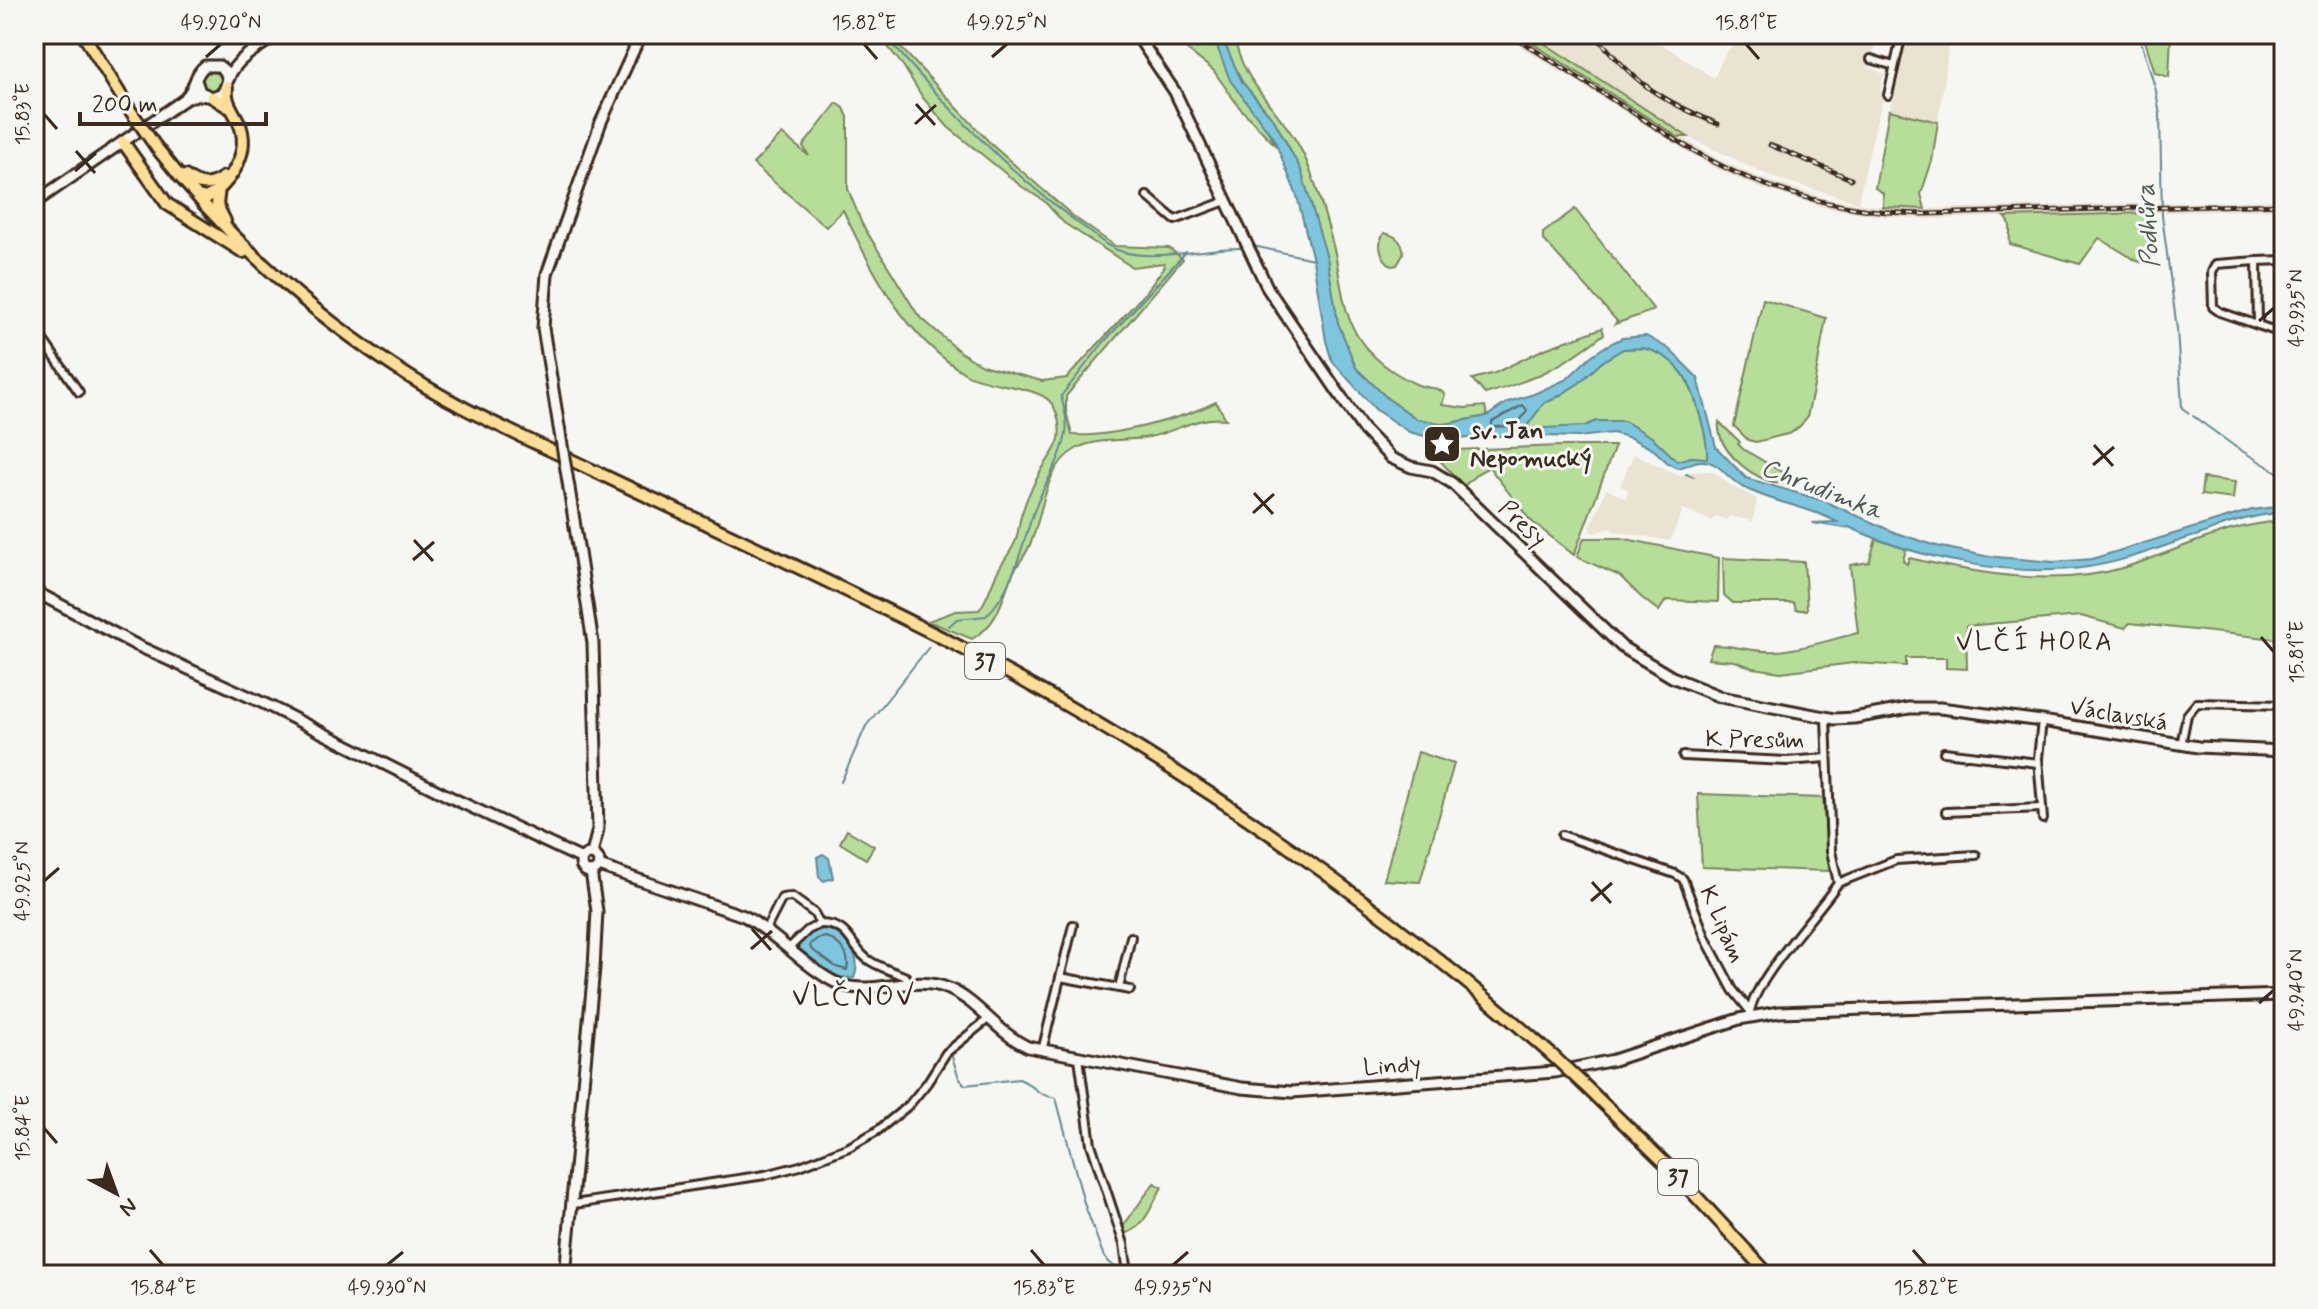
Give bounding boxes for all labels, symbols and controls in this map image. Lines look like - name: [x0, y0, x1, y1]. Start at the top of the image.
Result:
- text: 49.920°N: [181, 10, 261, 37]
- text: 15.82°E: [832, 10, 896, 37]
- text: 49.925°N: [967, 10, 1047, 37]
- text: 15.81°E: [1715, 10, 1777, 37]
- scale bar: [80, 76, 266, 126]
- text: 15.83°E: [10, 83, 37, 145]
- text: 200 m: [92, 90, 158, 121]
- water label: Podhůra: [2129, 183, 2169, 269]
- text: 49.935°N: [2284, 269, 2311, 347]
- place label: sv. Jan Nepomucký: [1469, 416, 1591, 475]
- place icon: sv. Jan Nepomucký: [1421, 423, 1463, 465]
- water label: Chrudimka: [1756, 451, 1888, 529]
- street label: Presy: [1491, 494, 1553, 554]
- text: 15.81°E: [2284, 621, 2311, 683]
- district label: VLČÍ HORA: [1956, 625, 2114, 660]
- road number: 37: [965, 643, 1005, 679]
- street label: Václavská: [2067, 692, 2170, 739]
- street label: K Presům: [1705, 724, 1805, 757]
- text: 49.925°N: [10, 841, 37, 921]
- street label: K Lipám: [1691, 881, 1752, 968]
- text: 49.940°N: [2284, 949, 2311, 1031]
- district label: VLČNOV: [792, 979, 916, 1016]
- street label: Lindy: [1362, 1049, 1422, 1084]
- text: 15.84°E: [10, 1095, 37, 1161]
- north arrow: [76, 1153, 156, 1233]
- road number: 37: [1658, 1159, 1698, 1195]
- text: N: [113, 1191, 143, 1222]
- text: 15.84°E: [130, 1275, 196, 1302]
- text: 49.930°N: [348, 1275, 426, 1302]
- text: 15.83°E: [1013, 1275, 1075, 1302]
- text: 49.935°N: [1134, 1275, 1212, 1302]
- text: 15.82°E: [1894, 1275, 1958, 1302]

